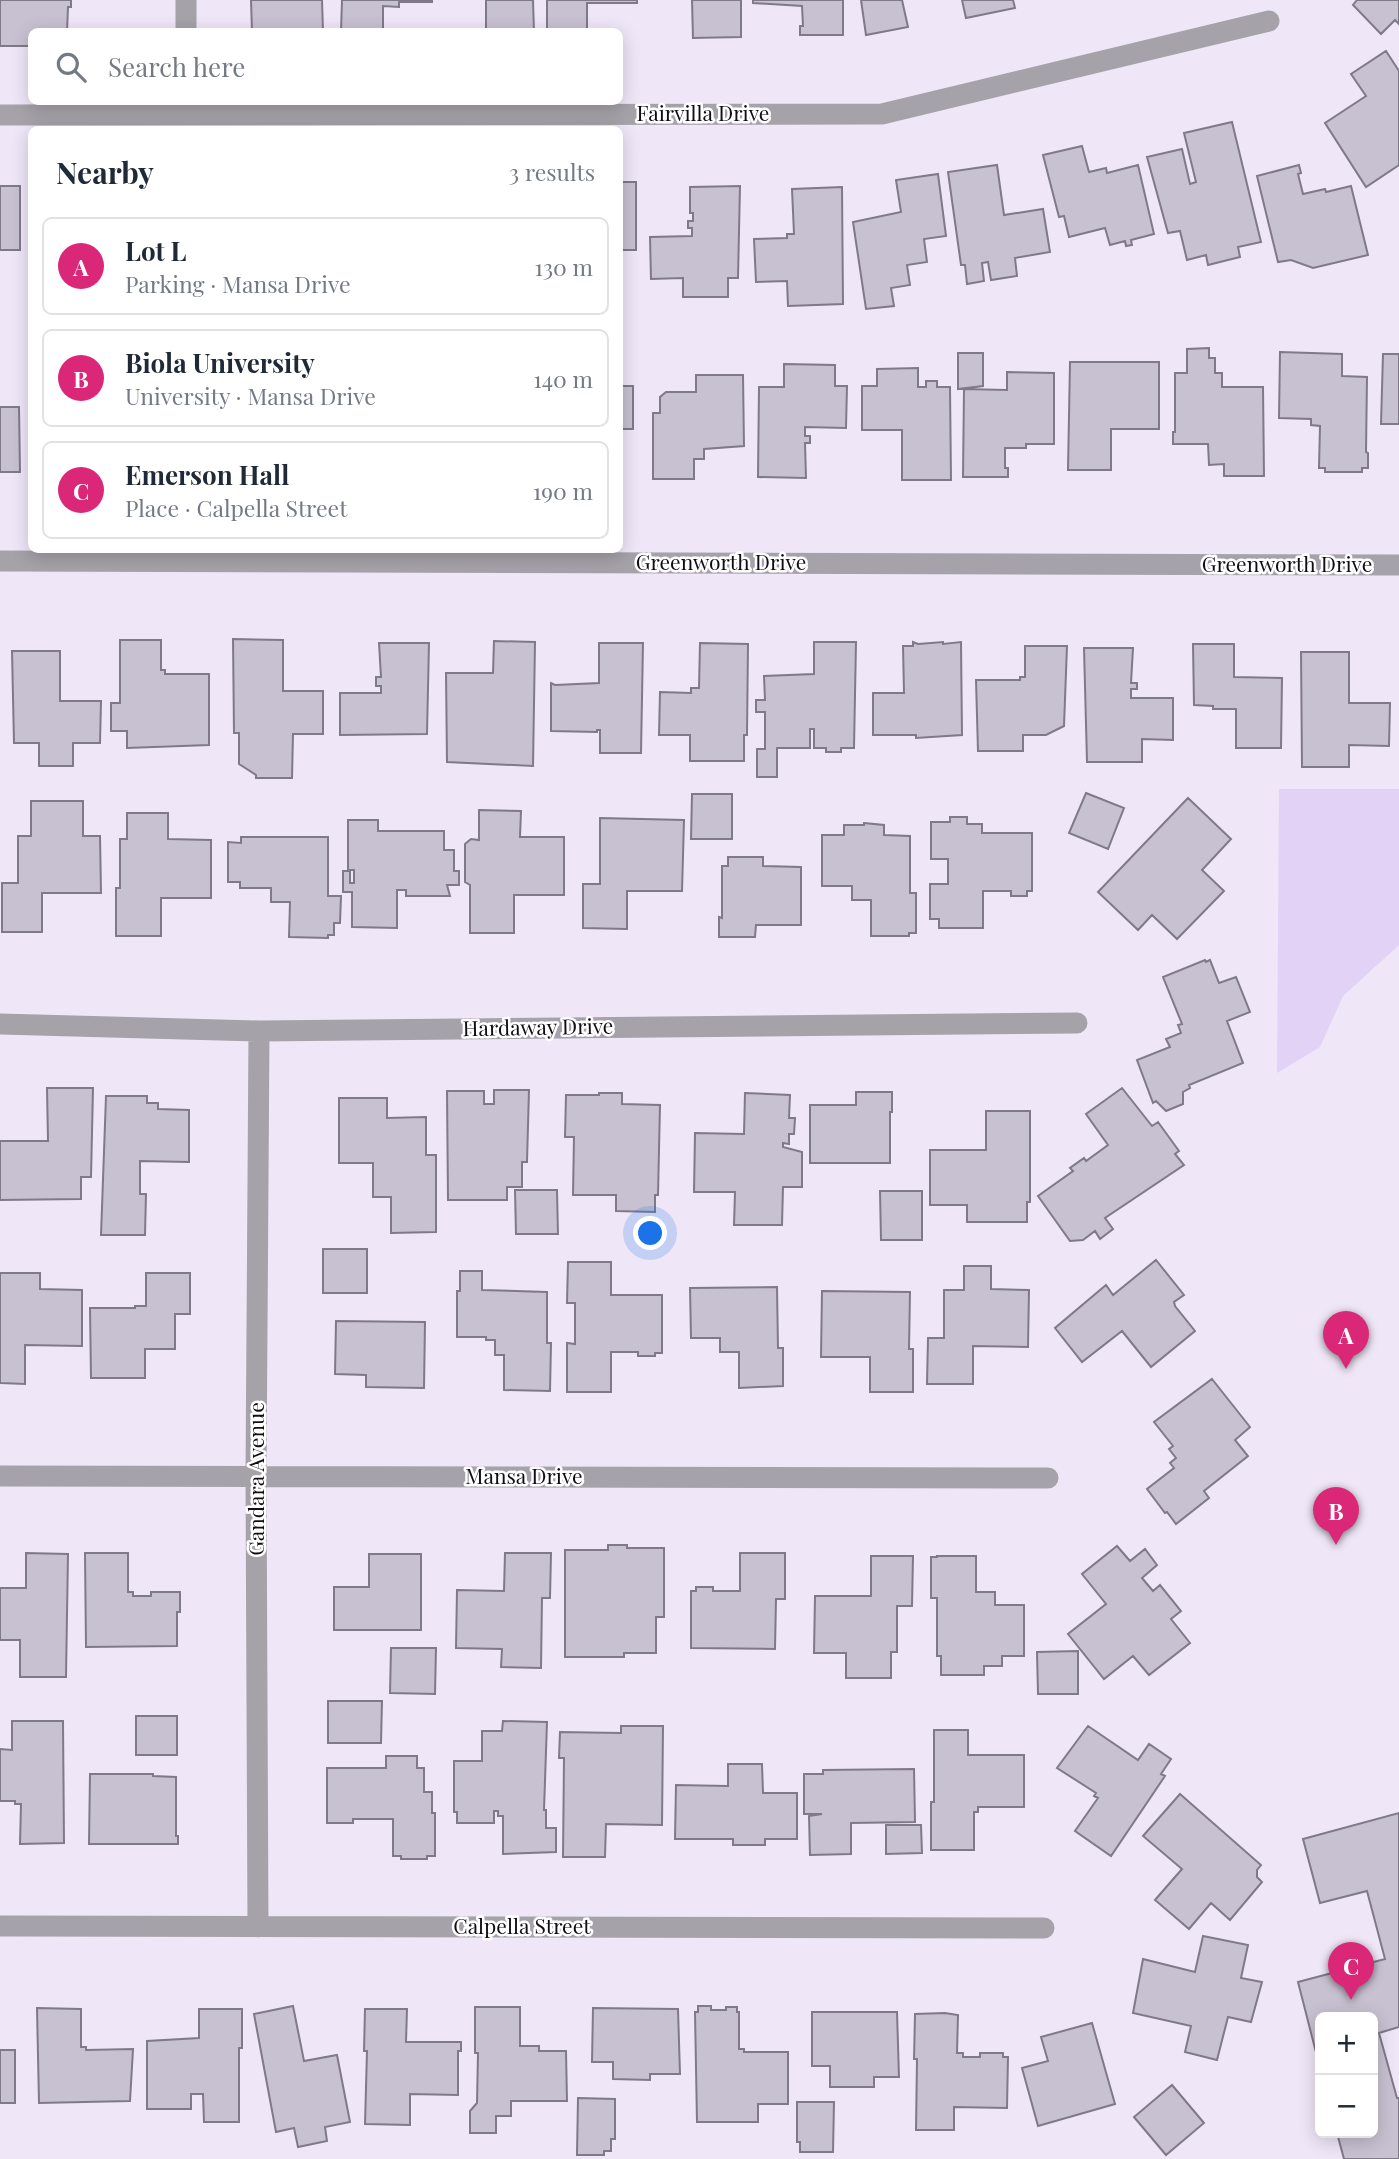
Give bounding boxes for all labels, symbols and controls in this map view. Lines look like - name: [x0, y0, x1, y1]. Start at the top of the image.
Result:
- search box: [28, 28, 623, 105]
- icon: search: [52, 48, 90, 86]
- text: Search here: [108, 49, 245, 84]
- street label: Fairvilla Drive: [637, 98, 769, 126]
- text: Nearby: [56, 152, 154, 192]
- text: 3 results: [509, 156, 595, 187]
- text: Lot L: [125, 233, 187, 268]
- text: A: [73, 251, 89, 282]
- text: 130 m: [535, 251, 593, 282]
- text: Parking · Mansa Drive: [125, 268, 351, 299]
- text: Biola University: [125, 345, 315, 380]
- text: B: [73, 363, 89, 394]
- text: 140 m: [533, 363, 593, 394]
- text: University · Mansa Drive: [125, 380, 376, 411]
- text: Emerson Hall: [125, 457, 289, 492]
- text: C: [73, 475, 89, 506]
- text: 190 m: [533, 475, 593, 506]
- text: Place · Calpella Street: [125, 492, 347, 523]
- street label: Greenworth Drive: [636, 547, 806, 575]
- street label: Greenworth Drive: [1202, 549, 1372, 577]
- street label: Hardaway Drive: [462, 1011, 614, 1041]
- your location: [633, 1216, 667, 1250]
- pin: A: [1323, 1311, 1369, 1369]
- street label: Gandara Avenue: [241, 1402, 269, 1556]
- street label: Mansa Drive: [465, 1461, 583, 1489]
- pin: B: [1313, 1487, 1359, 1545]
- street label: Calpella Street: [453, 1911, 591, 1939]
- pin: C: [1328, 1942, 1374, 2000]
- map controls: [1315, 2012, 1378, 2138]
- button: +: [1315, 2012, 1378, 2075]
- button: −: [1315, 2075, 1378, 2138]

